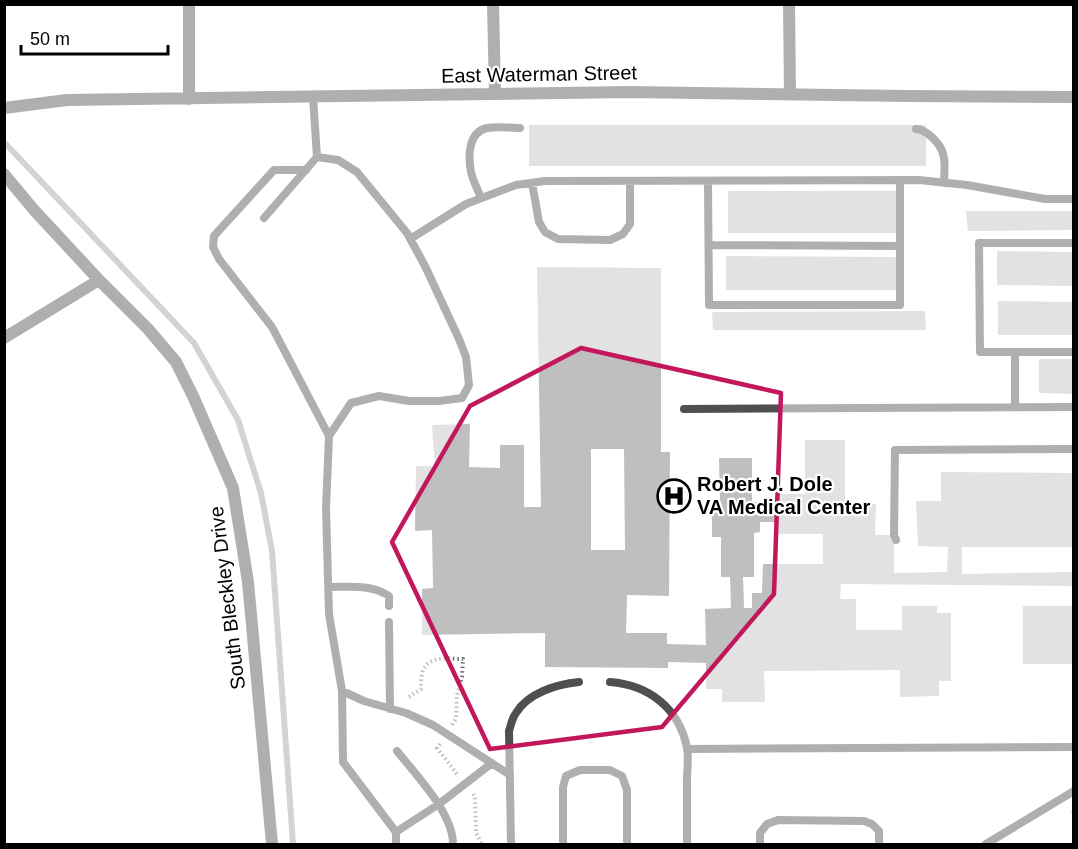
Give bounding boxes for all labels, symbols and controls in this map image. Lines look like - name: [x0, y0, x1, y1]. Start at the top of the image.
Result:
- scale bar: [21, 18, 168, 56]
- text: 50 m: [30, 29, 70, 49]
- street label: East Waterman Street: [441, 61, 638, 87]
- place label: Robert J. Dole VA Medical Center: [697, 473, 871, 518]
- hospital icon: Robert J. Dole VA Medical Center: [656, 478, 692, 514]
- street label: South Bleckley Drive: [205, 505, 249, 691]

